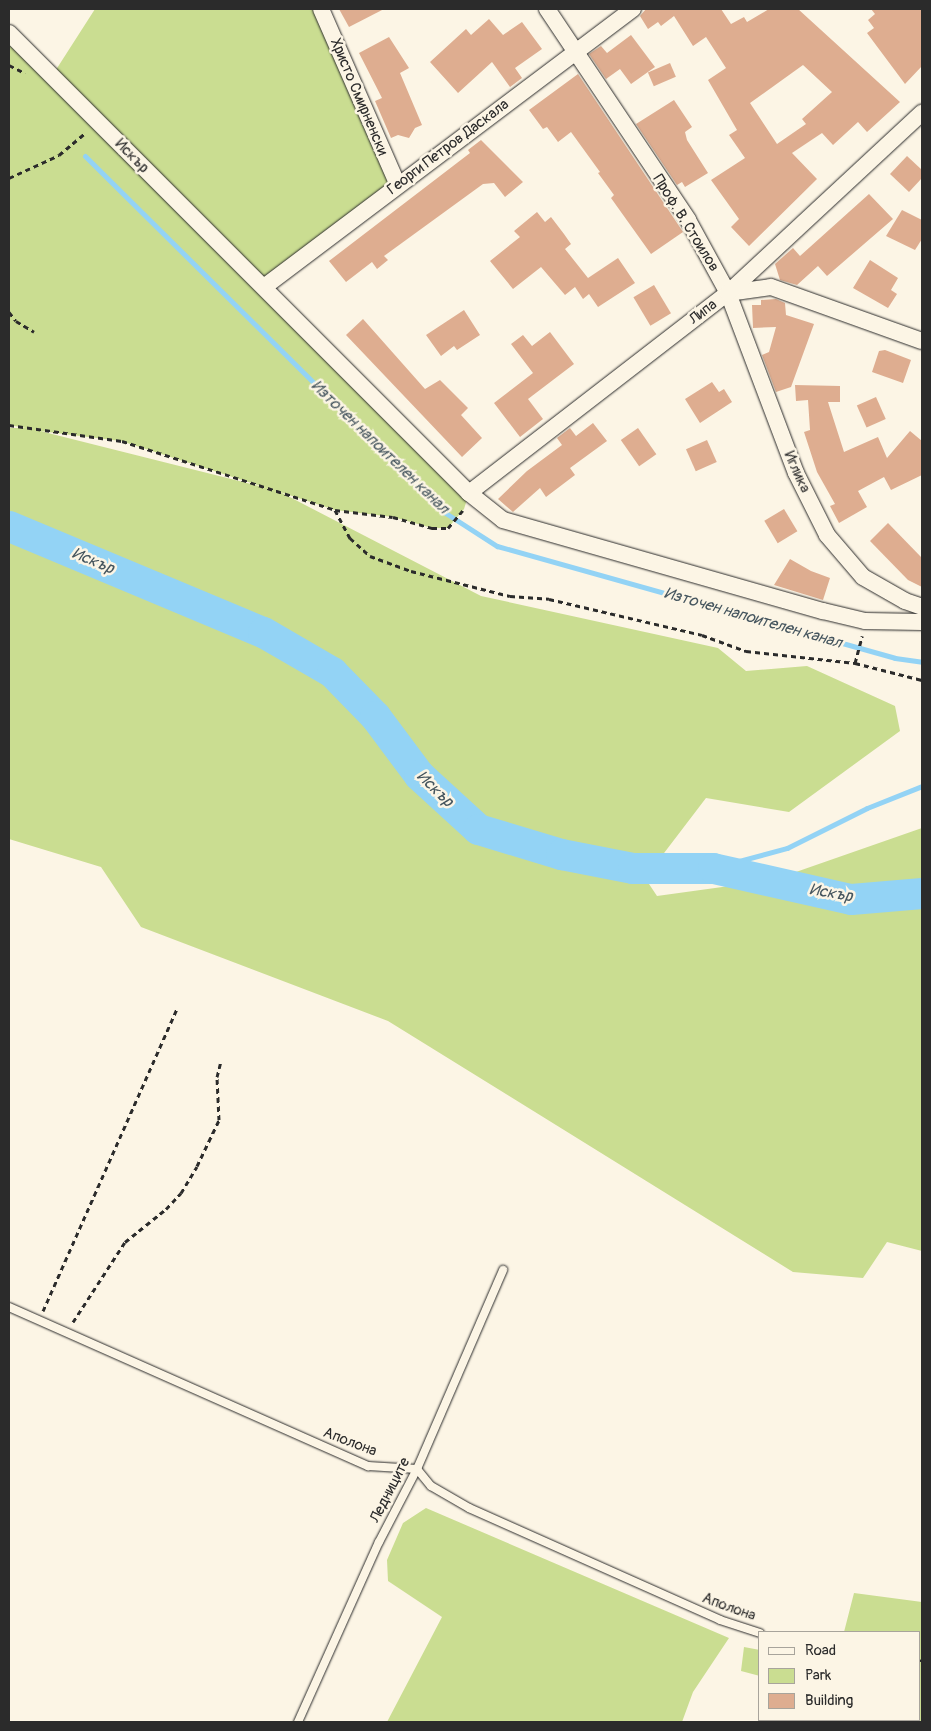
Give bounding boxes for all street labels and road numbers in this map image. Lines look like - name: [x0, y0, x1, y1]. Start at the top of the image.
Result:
- street label: Христо Смирненски: [326, 36, 392, 158]
- street label: Георги Петров Даскала: [384, 95, 512, 199]
- street label: Искър: [111, 135, 153, 177]
- street label: Проф. В. Стоилов: [649, 171, 723, 275]
- street label: Липа: [686, 296, 720, 328]
- street label: Иглика: [780, 449, 814, 495]
- street label: Аполона: [321, 1424, 379, 1460]
- street label: Ледниците: [366, 1454, 414, 1526]
- street label: Аполона: [700, 1589, 758, 1625]

